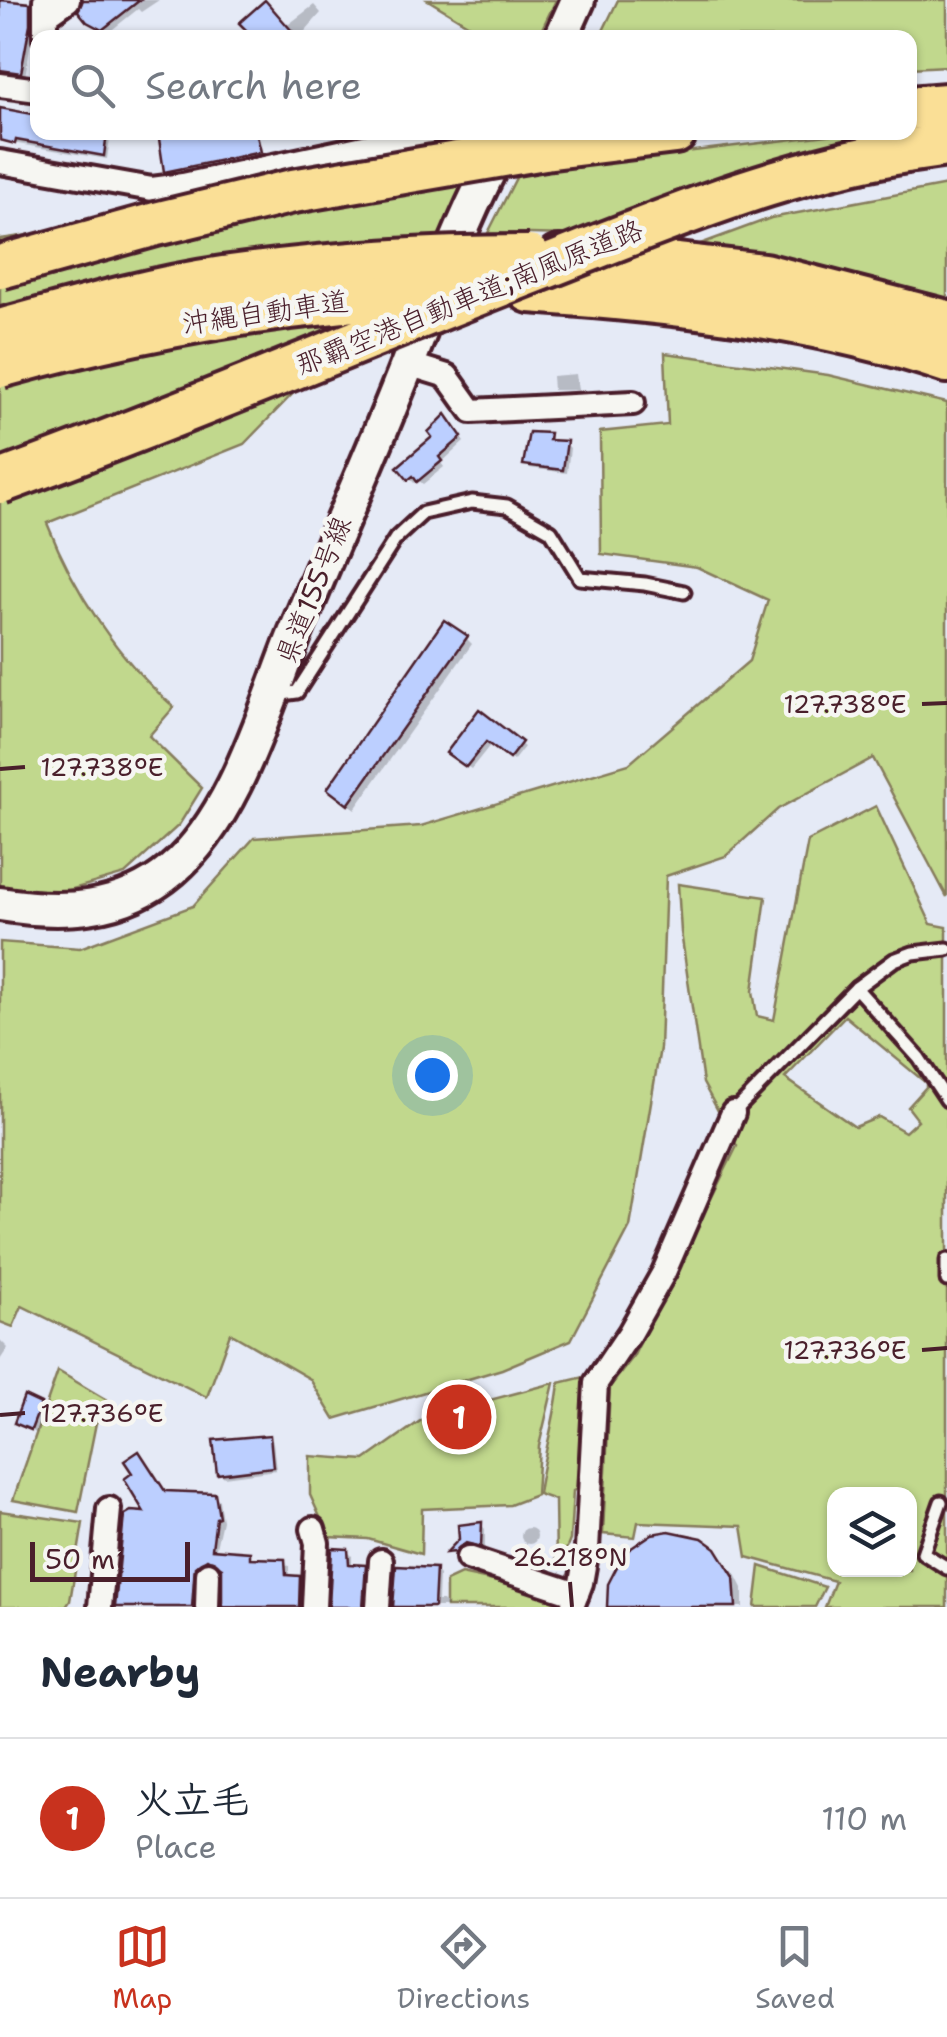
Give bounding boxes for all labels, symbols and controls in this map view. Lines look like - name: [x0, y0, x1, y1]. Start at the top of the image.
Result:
- search box: [30, 30, 917, 140]
- icon: search: [65, 58, 120, 113]
- text: Search here: [145, 60, 362, 111]
- street label: 那覇空港自動車道;南風原道路: [289, 210, 649, 384]
- street label: 沖縄自動車道: [179, 281, 351, 343]
- street label: 県道155号線: [266, 510, 360, 670]
- text: 127.738°E: [784, 687, 906, 721]
- text: 127.738°E: [41, 750, 163, 784]
- your location: [407, 1050, 458, 1101]
- text: 127.736°E: [784, 1333, 906, 1367]
- pin: 1: [426, 1380, 492, 1454]
- text: 127.736°E: [41, 1396, 163, 1430]
- map controls: [827, 1487, 917, 1577]
- button: layers: [827, 1487, 917, 1577]
- scale bar: [30, 1537, 190, 1582]
- text: 50 m: [45, 1540, 115, 1578]
- text: 26.218°N: [512, 1540, 628, 1574]
- text: Nearby: [40, 1644, 200, 1700]
- text: 火立毛: [135, 1774, 249, 1825]
- text: 1: [65, 1797, 80, 1840]
- text: 110 m: [821, 1797, 907, 1840]
- text: Place: [135, 1825, 217, 1868]
- tab: Map: [112, 1919, 172, 2017]
- tab: Directions: [397, 1919, 530, 2017]
- tab: Saved: [755, 1919, 835, 2017]

